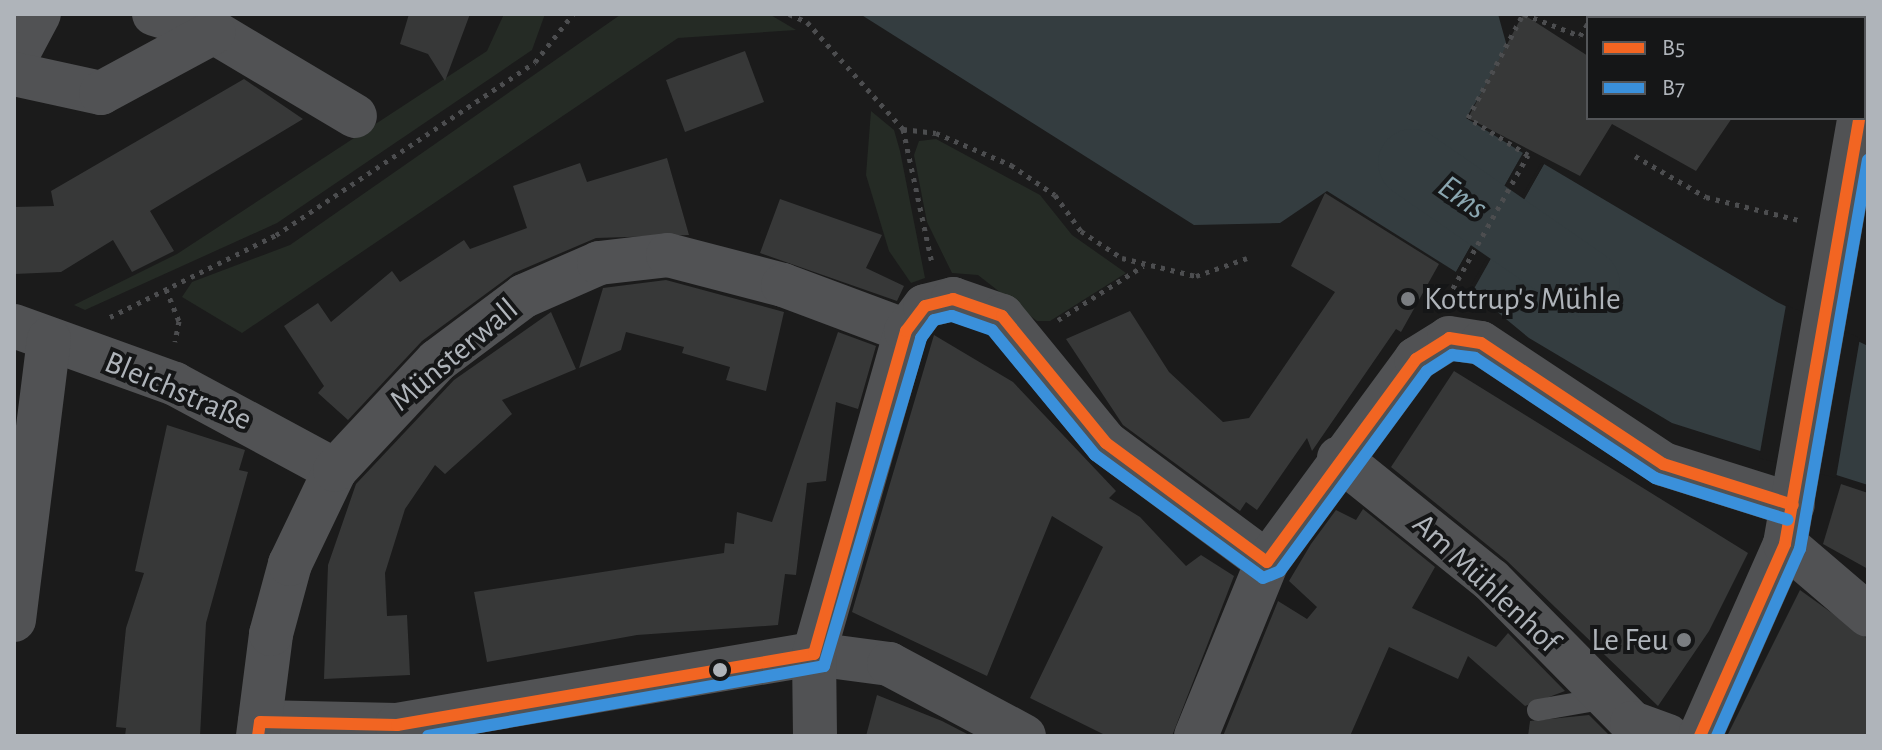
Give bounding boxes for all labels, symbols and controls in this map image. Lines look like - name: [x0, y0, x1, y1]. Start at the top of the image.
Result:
- legend: [1586, 16, 1866, 120]
- text: B5: [1662, 36, 1685, 60]
- text: B7: [1662, 76, 1685, 100]
- water label: Ems: [1430, 167, 1494, 229]
- place label: Kottrup's Mühle: [1424, 280, 1621, 318]
- street label: Münsterwall: [382, 290, 526, 420]
- marker: Kottrup's Mühle: [1399, 290, 1417, 308]
- street label: Bleichstraße: [99, 343, 257, 439]
- street label: Am Mühlenhof: [1404, 505, 1568, 661]
- place label: Le Feu: [1591, 621, 1668, 659]
- marker: Le Feu: [1675, 631, 1693, 649]
- unlabelled marker: [712, 662, 728, 678]

